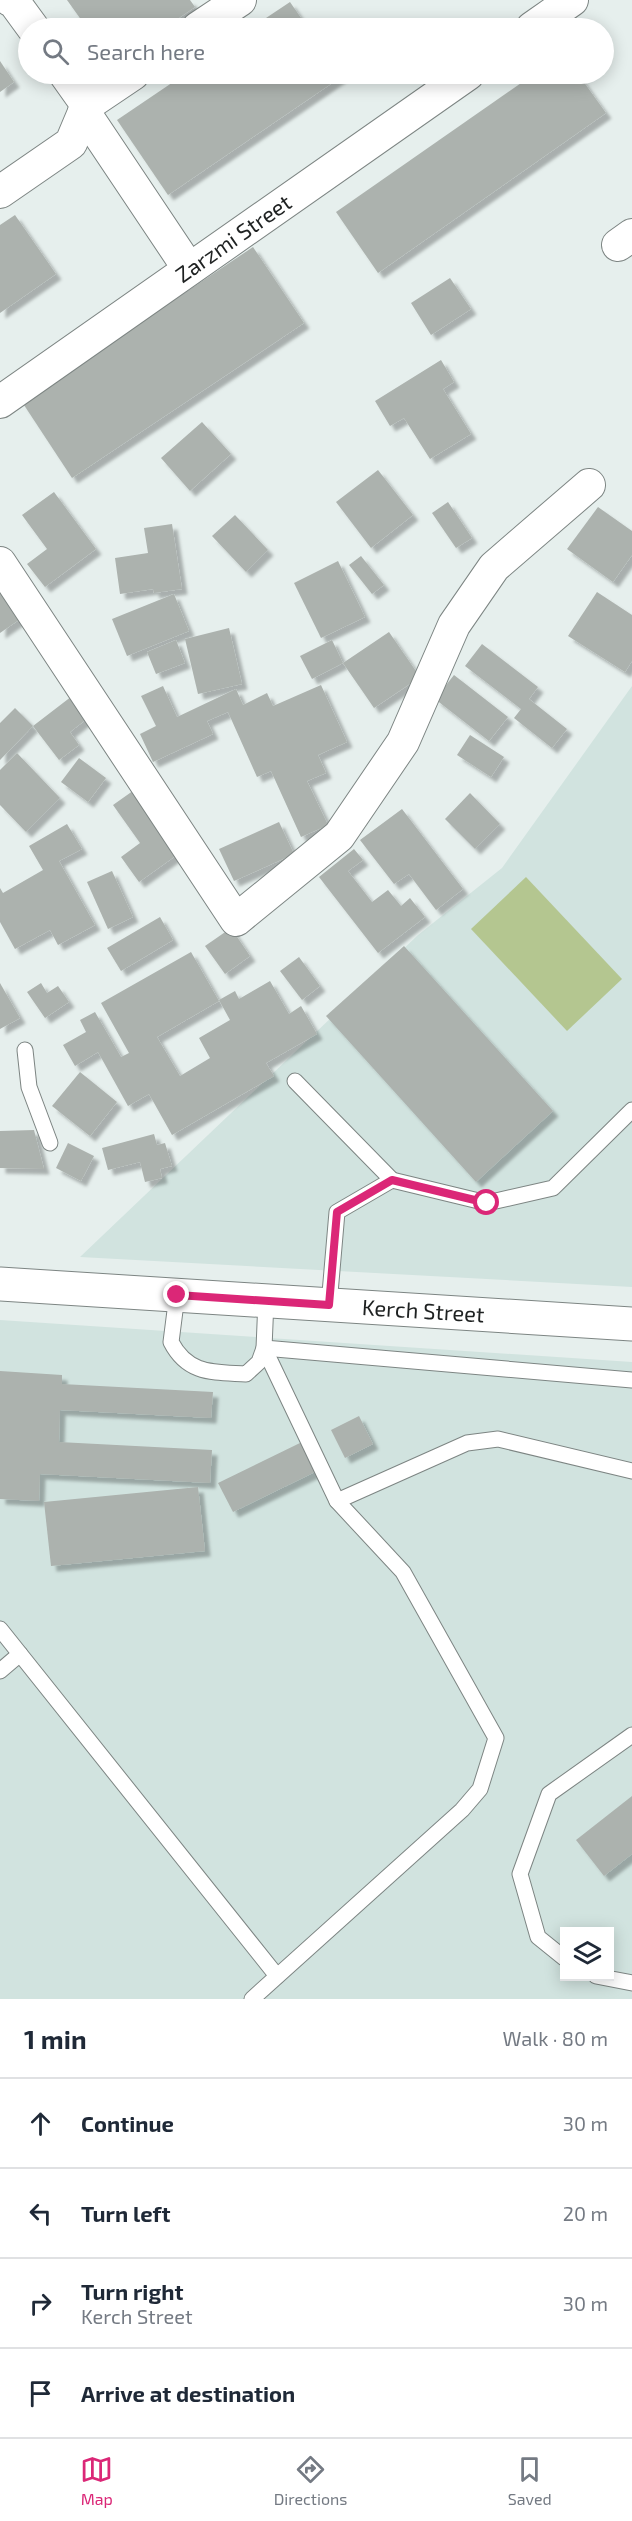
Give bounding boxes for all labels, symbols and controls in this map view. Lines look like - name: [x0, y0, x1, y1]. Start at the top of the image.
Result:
- search box: [18, 18, 614, 84]
- icon: search: [39, 35, 72, 68]
- text: Search here: [87, 38, 205, 64]
- street label: Zarzmi Street: [170, 188, 296, 287]
- route start: [473, 1189, 499, 1215]
- route end: [163, 1281, 189, 1307]
- street label: Kerch Street: [361, 1293, 485, 1327]
- map controls: [560, 1927, 614, 1981]
- button: layers: [560, 1927, 614, 1981]
- text: 1 min: [24, 2023, 87, 2054]
- text: Walk · 80 m: [503, 2026, 608, 2050]
- icon: ahead: [24, 2107, 57, 2140]
- text: Continue: [81, 2110, 174, 2136]
- text: 30 m: [563, 2111, 608, 2135]
- icon: left: [24, 2197, 57, 2230]
- text: Turn left: [81, 2200, 170, 2226]
- text: 20 m: [563, 2201, 608, 2225]
- text: Turn right: [81, 2278, 183, 2304]
- icon: right: [24, 2287, 57, 2320]
- text: 30 m: [563, 2291, 608, 2315]
- text: Kerch Street: [81, 2304, 193, 2328]
- icon: arrive: [24, 2377, 57, 2410]
- text: Arrive at destination: [81, 2380, 295, 2406]
- tab: Map: [80, 2453, 113, 2508]
- tab: Directions: [274, 2453, 347, 2508]
- tab: Saved: [508, 2453, 552, 2508]

